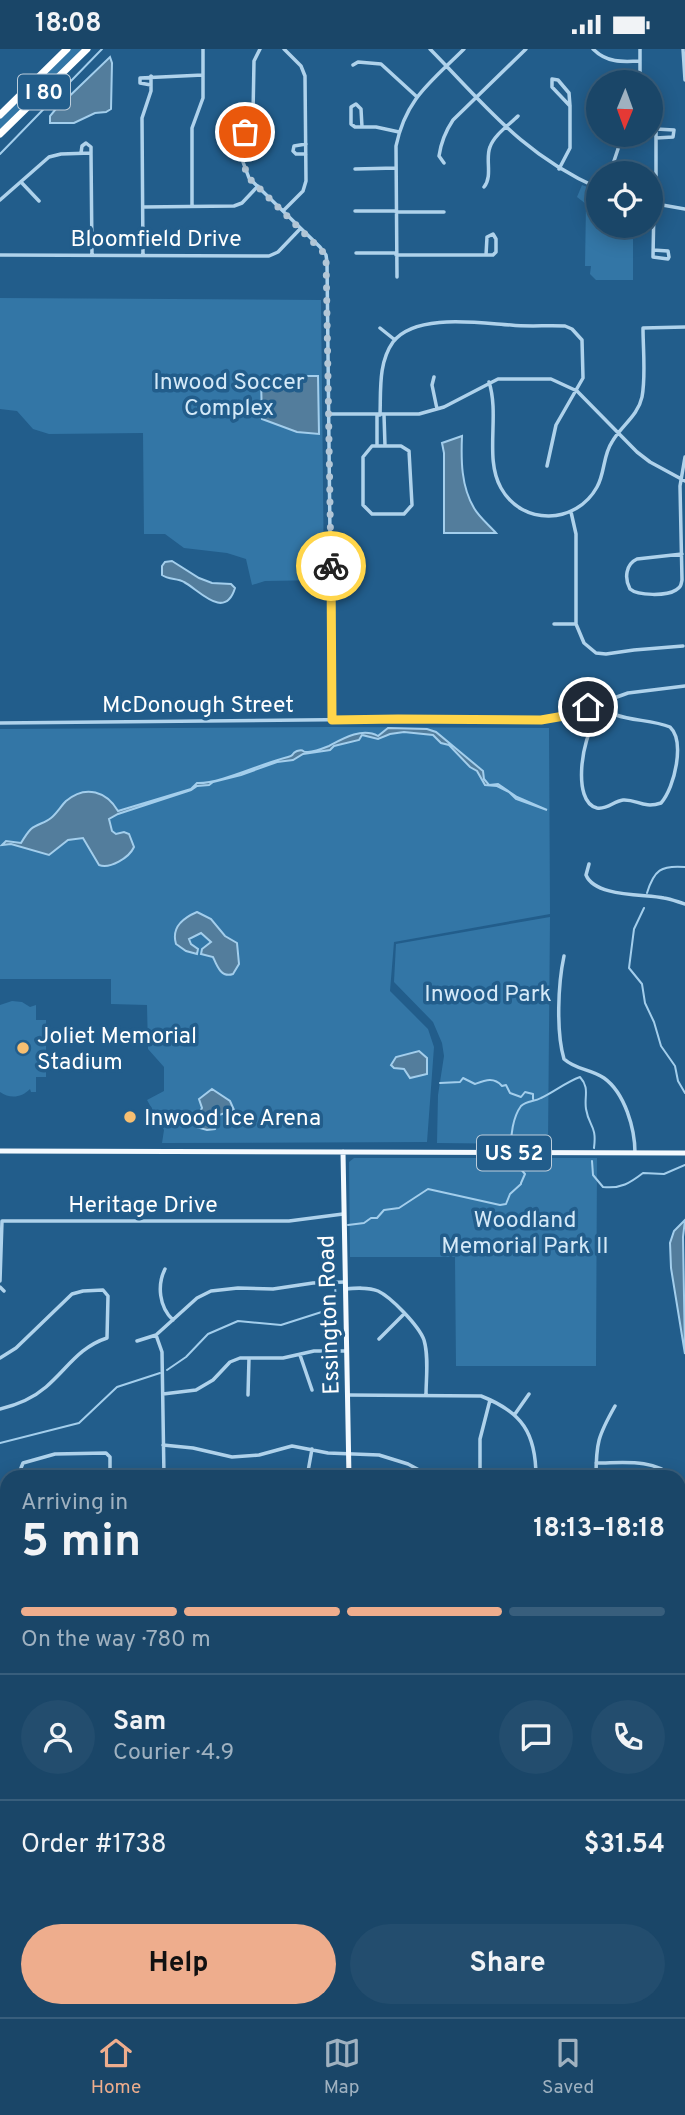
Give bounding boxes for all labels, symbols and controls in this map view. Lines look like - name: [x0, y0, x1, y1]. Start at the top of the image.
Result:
- text: 18:08: [35, 8, 102, 41]
- north arrow: [586, 70, 663, 147]
- map controls: [586, 70, 663, 238]
- road number: I 80: [18, 75, 70, 109]
- pin: [215, 102, 275, 162]
- icon: bag: [226, 113, 264, 151]
- button: locate: [586, 161, 663, 238]
- street label: Bloomfield Drive: [70, 226, 242, 255]
- park label: Inwood Soccer Complex: [153, 369, 305, 424]
- courier: [296, 531, 366, 601]
- icon: bike: [312, 547, 350, 585]
- pin: [558, 677, 618, 737]
- icon: home: [569, 688, 607, 726]
- street label: McDonough Street: [102, 692, 294, 721]
- park label: Inwood Park: [424, 981, 552, 1010]
- place label: Joliet Memorial Stadium: [37, 1023, 197, 1078]
- marker: Joliet Memorial Stadium: [15, 1040, 31, 1056]
- place label: Inwood Ice Arena: [144, 1105, 321, 1134]
- marker: Inwood Ice Arena: [122, 1109, 138, 1125]
- road number: US 52: [477, 1135, 551, 1171]
- street label: Heritage Drive: [68, 1192, 218, 1221]
- park label: Woodland Memorial Park II: [441, 1207, 609, 1262]
- street label: Essington Road: [313, 1235, 348, 1395]
- text: Arriving in: [21, 1489, 128, 1518]
- text: 18:13–18:18: [533, 1513, 665, 1546]
- text: 5 min: [21, 1514, 141, 1573]
- text: On the way · 780 m: [21, 1626, 211, 1655]
- button: person: [21, 1700, 95, 1774]
- button: chat: [499, 1700, 573, 1774]
- button: phone: [591, 1700, 665, 1774]
- text: Sam: [113, 1706, 166, 1739]
- text: Courier · 4.9: [113, 1739, 234, 1768]
- text: Order #1738: [21, 1829, 167, 1862]
- text: $31.54: [584, 1829, 665, 1862]
- button: Help: [21, 1924, 336, 2004]
- button: Share: [350, 1924, 665, 2004]
- tab: Home: [91, 2034, 141, 2100]
- tab: Map: [323, 2034, 361, 2100]
- tab: Saved: [542, 2034, 594, 2100]

